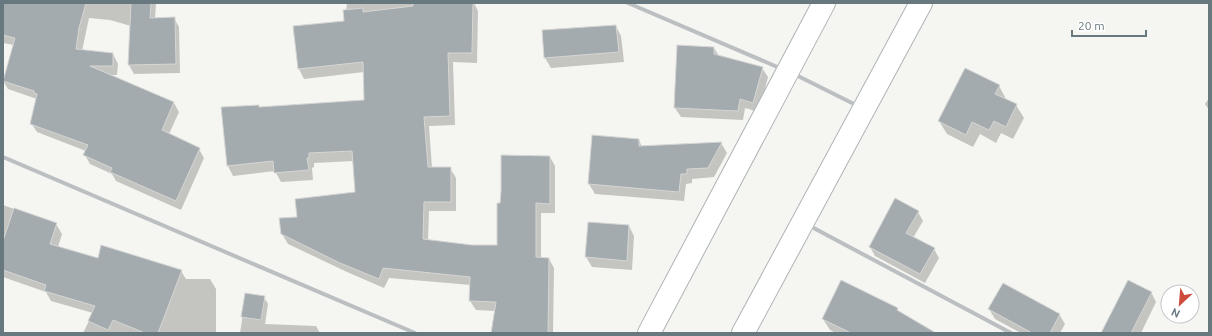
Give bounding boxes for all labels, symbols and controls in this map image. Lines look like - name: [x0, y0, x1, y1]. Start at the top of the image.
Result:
- scale bar: [1072, 12, 1146, 38]
- text: 20 m: [1078, 19, 1105, 32]
- north arrow: [1160, 284, 1200, 324]
- text: N: [1169, 306, 1182, 320]

